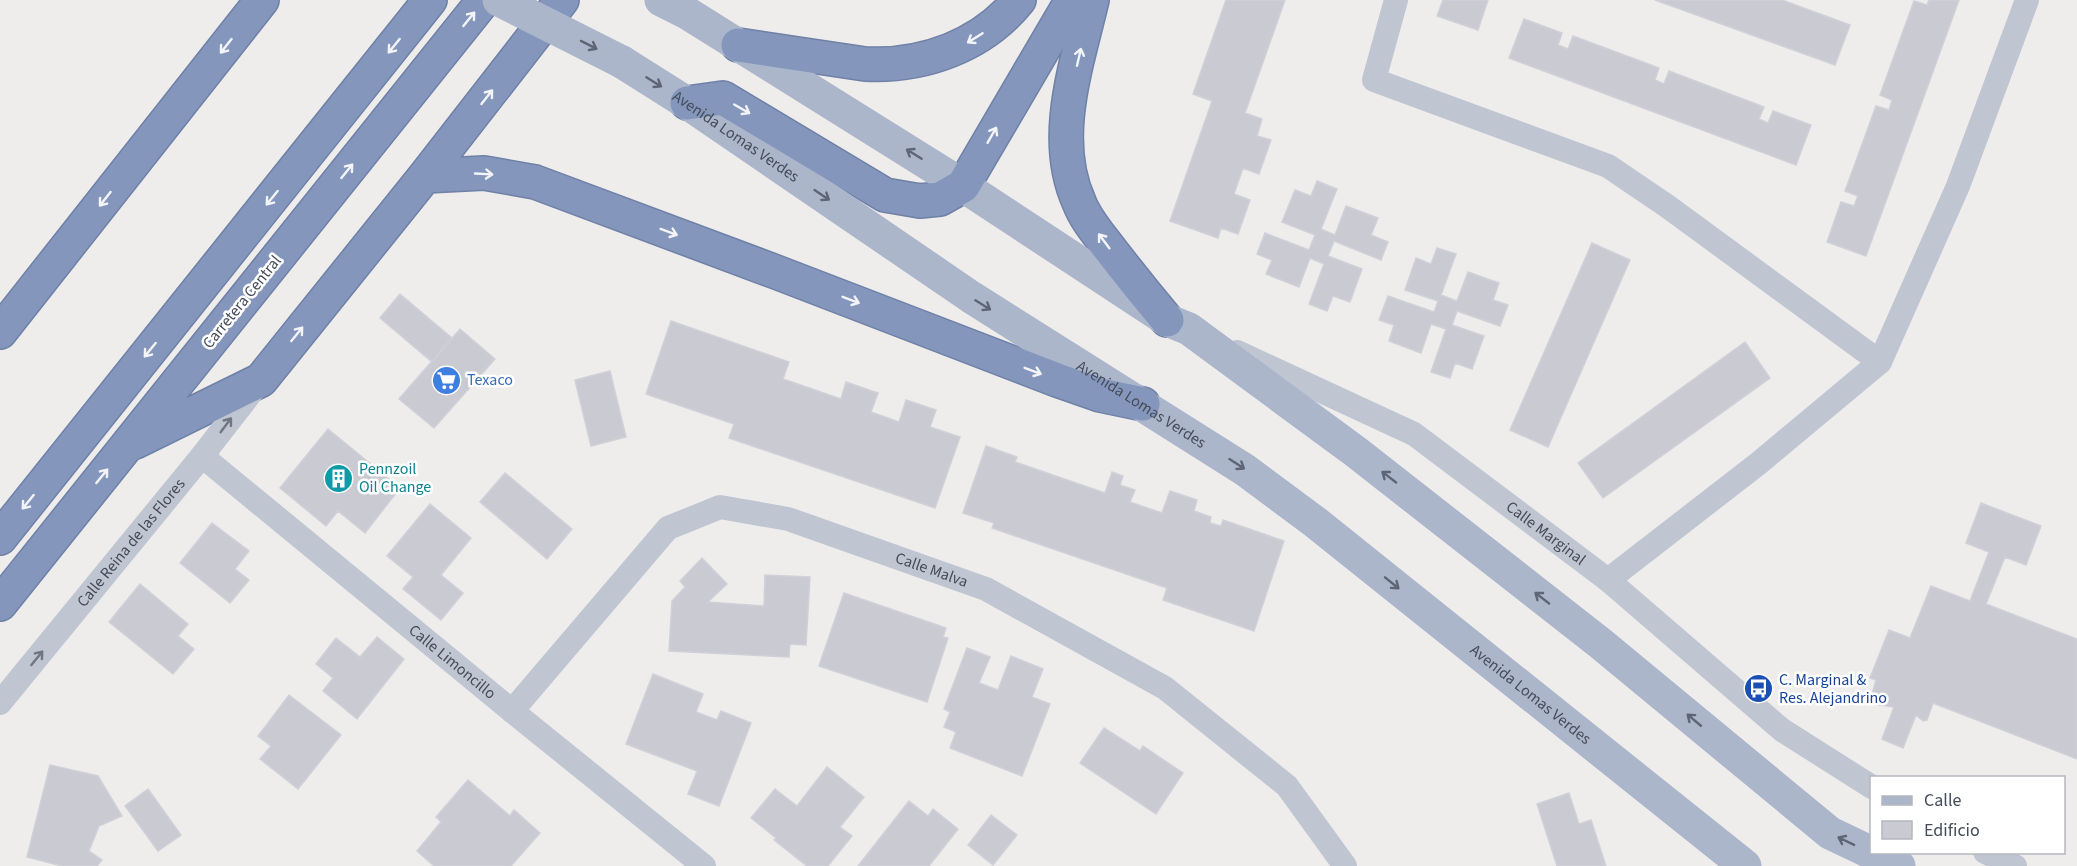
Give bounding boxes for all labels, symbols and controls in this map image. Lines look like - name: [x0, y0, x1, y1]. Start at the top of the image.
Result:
- one-way arrow: [462, 11, 475, 27]
- one-way arrow: [967, 32, 984, 44]
- one-way arrow: [387, 37, 400, 53]
- one-way arrow: [219, 38, 232, 54]
- one-way arrow: [579, 40, 597, 51]
- one-way arrow: [1074, 48, 1086, 67]
- one-way arrow: [646, 76, 663, 89]
- street label: Avenida Lomas Verdes: [668, 85, 804, 188]
- one-way arrow: [480, 89, 493, 105]
- one-way arrow: [733, 103, 750, 115]
- one-way arrow: [986, 127, 998, 144]
- one-way arrow: [906, 148, 923, 160]
- one-way arrow: [340, 163, 353, 179]
- one-way arrow: [473, 169, 493, 180]
- one-way arrow: [813, 189, 829, 201]
- one-way arrow: [265, 190, 278, 206]
- one-way arrow: [99, 191, 112, 207]
- one-way arrow: [659, 227, 678, 238]
- one-way arrow: [1098, 234, 1110, 250]
- street label: Carretera Central: [198, 251, 286, 353]
- one-way arrow: [842, 296, 860, 307]
- one-way arrow: [974, 299, 991, 311]
- one-way arrow: [291, 327, 304, 343]
- one-way arrow: [143, 342, 157, 357]
- street label: Avenida Lomas Verdes: [1072, 355, 1210, 454]
- supermarket icon: Texaco: [430, 364, 462, 396]
- one-way arrow: [1024, 366, 1042, 377]
- place label: Texaco: [467, 369, 513, 391]
- one-way arrow: [220, 418, 232, 434]
- place label: Pennzoil Oil Change: [359, 458, 431, 498]
- one-way arrow: [1228, 459, 1245, 471]
- building icon: Pennzoil Oil Change: [322, 462, 354, 494]
- one-way arrow: [95, 468, 108, 484]
- one-way arrow: [1381, 471, 1397, 484]
- street label: Calle Reina de las Flores: [72, 474, 190, 612]
- one-way arrow: [22, 494, 35, 510]
- street label: Calle Marginal: [1501, 496, 1590, 570]
- street label: Calle Malva: [892, 547, 971, 593]
- one-way arrow: [1383, 577, 1399, 590]
- one-way arrow: [1534, 591, 1550, 604]
- street label: Calle Limoncillo: [404, 619, 501, 704]
- street label: Avenida Lomas Verdes: [1465, 639, 1596, 750]
- one-way arrow: [30, 651, 44, 666]
- place label: C. Marginal & Res. Alejandrino: [1779, 669, 1887, 709]
- bus stop icon: C. Marginal & Res. Alejandrino: [1742, 673, 1774, 705]
- one-way arrow: [1686, 714, 1702, 727]
- legend: [1870, 776, 2065, 854]
- text: Calle: [1924, 788, 1962, 813]
- text: Edificio: [1924, 818, 1980, 843]
- one-way arrow: [1838, 834, 1856, 846]

